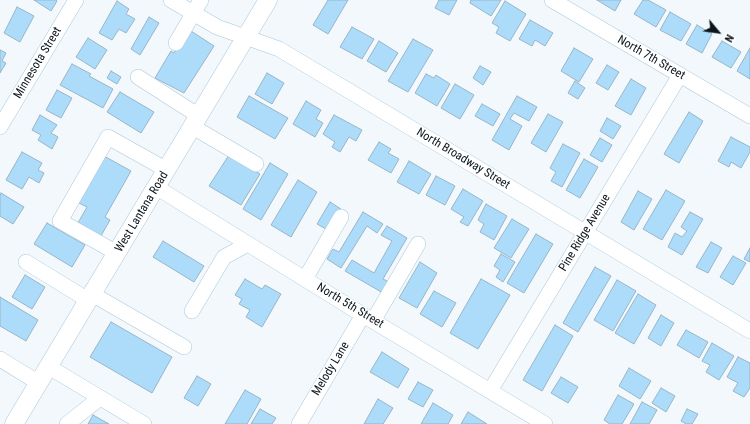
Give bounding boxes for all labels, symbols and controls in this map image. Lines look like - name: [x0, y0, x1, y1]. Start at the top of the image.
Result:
- north arrow: [698, 12, 738, 52]
- street label: Minnesota Street: [11, 25, 65, 101]
- text: N: [722, 32, 736, 44]
- street label: North 7th Street: [615, 33, 687, 83]
- street label: North Broadway Street: [414, 125, 512, 193]
- street label: West Lantana Road: [112, 169, 172, 255]
- street label: Pine Ridge Avenue: [556, 192, 614, 274]
- street label: North 5th Street: [314, 280, 386, 332]
- street label: Melody Lane: [309, 340, 353, 398]

